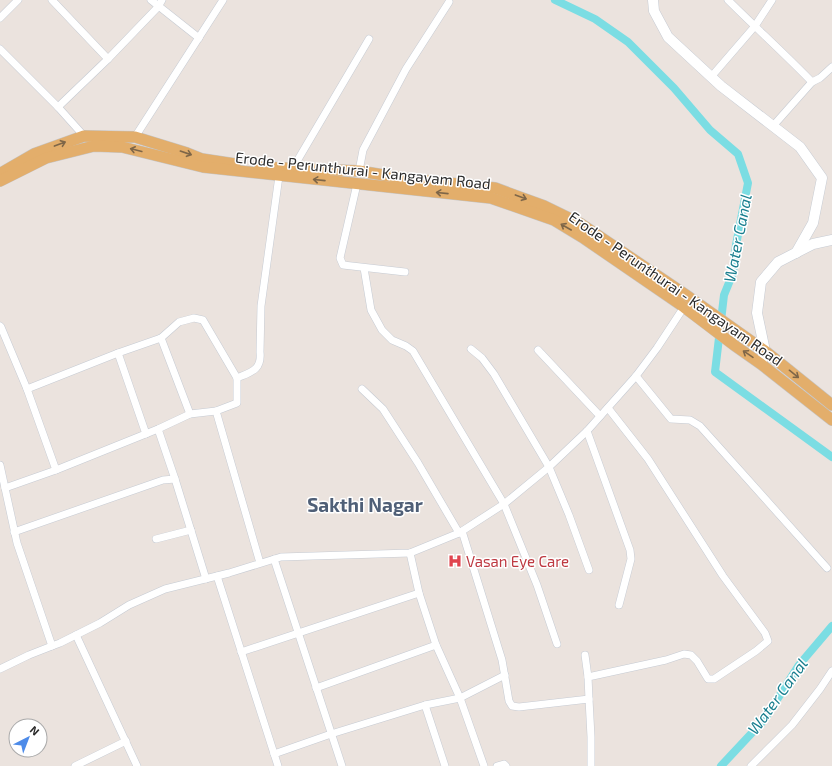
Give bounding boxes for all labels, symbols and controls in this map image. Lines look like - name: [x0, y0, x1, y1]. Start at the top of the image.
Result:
- one-way arrow: [54, 140, 66, 148]
- one-way arrow: [129, 146, 142, 153]
- street label: Erode - Perunthurai - Kangayam Road: [234, 148, 492, 192]
- one-way arrow: [180, 150, 193, 157]
- one-way arrow: [313, 176, 326, 184]
- one-way arrow: [436, 190, 449, 197]
- water label: Water Canal: [719, 192, 755, 284]
- one-way arrow: [515, 194, 527, 202]
- street label: Erode - Perunthurai - Kangayam Road: [566, 207, 786, 369]
- one-way arrow: [560, 223, 572, 231]
- one-way arrow: [743, 350, 754, 358]
- one-way arrow: [789, 370, 799, 379]
- district label: Sakthi Nagar: [307, 493, 423, 516]
- place label: Vasan Eye Care: [466, 552, 569, 570]
- hospital icon: Vasan Eye Care: [447, 553, 463, 569]
- water label: Water Canal: [743, 654, 811, 738]
- north arrow: [8, 718, 48, 758]
- text: N: [28, 723, 42, 738]

